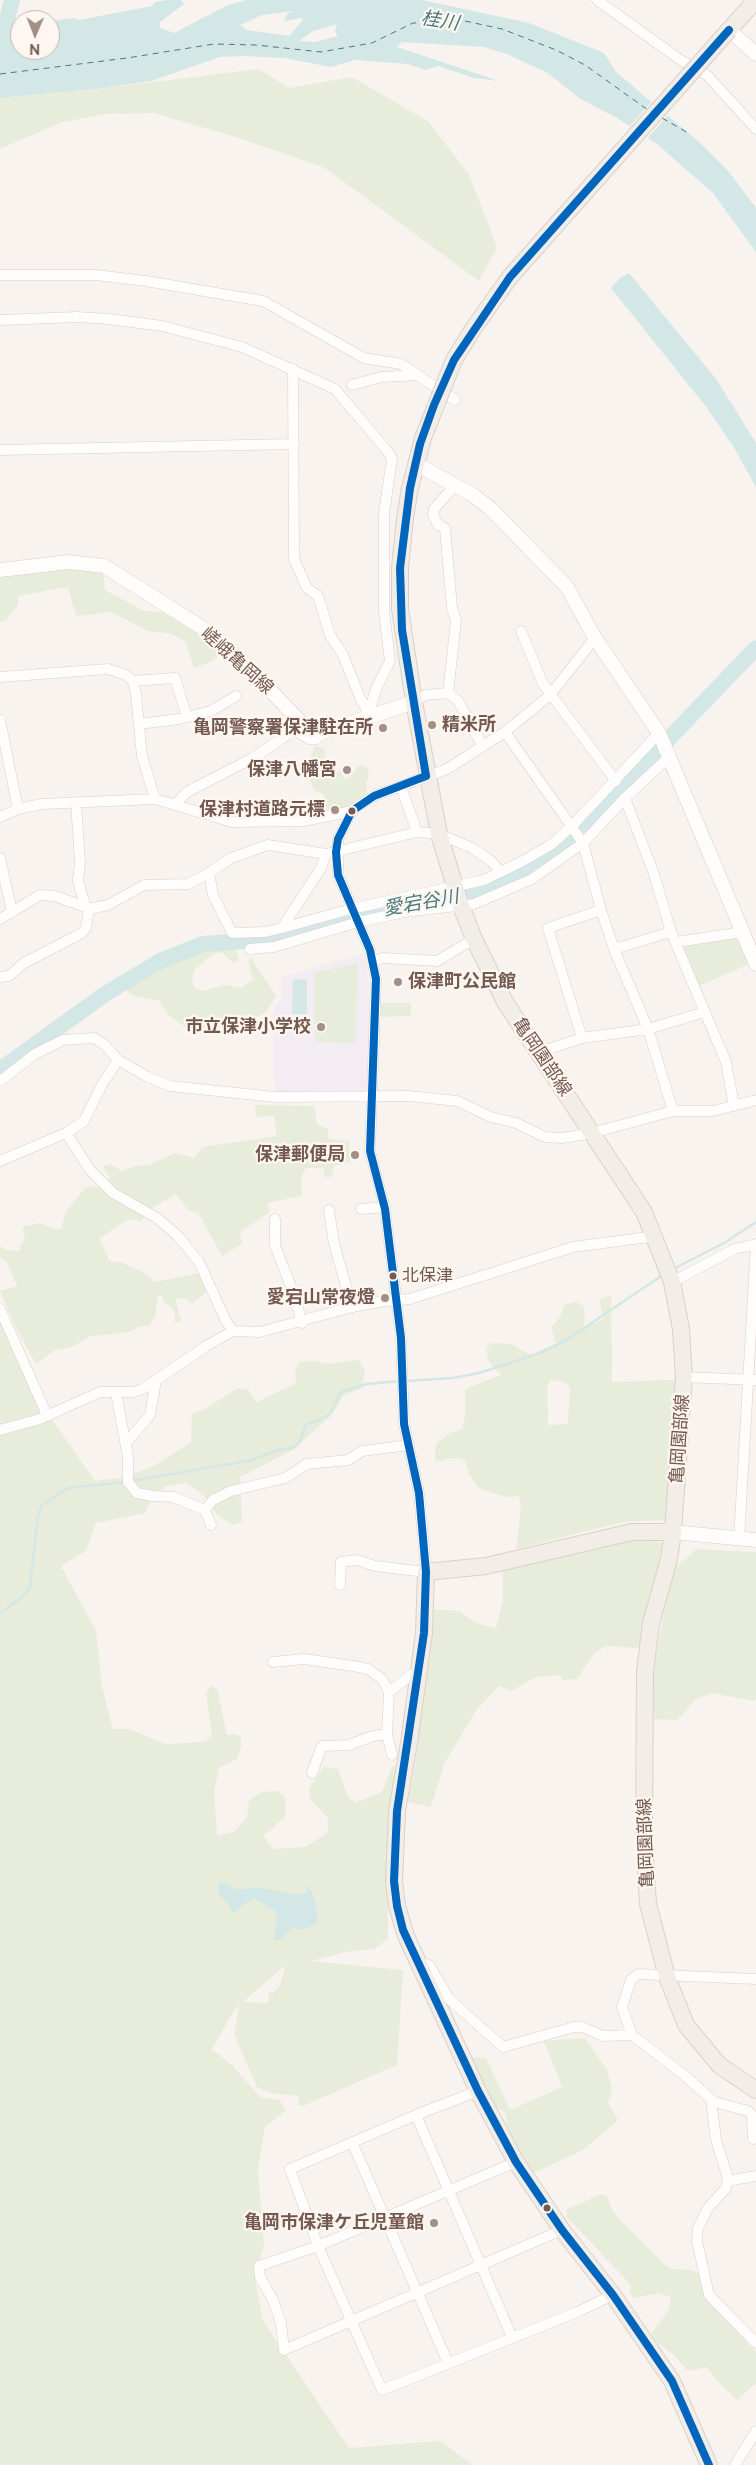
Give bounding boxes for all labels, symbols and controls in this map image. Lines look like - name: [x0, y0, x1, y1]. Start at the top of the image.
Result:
- water label: 桂川: [419, 7, 461, 35]
- north arrow: [10, 10, 60, 60]
- text: N: [29, 41, 40, 57]
- street label: 嵯峨亀岡線: [196, 623, 278, 699]
- place label: 精米所: [442, 714, 496, 736]
- place label: 亀岡警察署保津駐在所: [193, 717, 373, 739]
- marker: 精米所: [426, 719, 438, 731]
- marker: 亀岡警察署保津駐在所: [377, 722, 389, 734]
- place label: 保津八幡宮: [247, 759, 337, 781]
- marker: 保津八幡宮: [341, 764, 353, 776]
- place label: 保津村道路元標: [199, 799, 325, 821]
- marker: 保津村道路元標: [329, 804, 341, 816]
- unlabelled marker: [347, 806, 357, 816]
- water label: 愛宕谷川: [382, 885, 460, 921]
- place label: 保津町公民館: [408, 971, 516, 993]
- marker: 保津町公民館: [392, 976, 404, 988]
- street label: 亀岡園部線: [508, 1014, 576, 1100]
- place label: 市立保津小学校: [185, 1016, 311, 1038]
- marker: 市立保津小学校: [315, 1021, 327, 1033]
- place label: 保津郵便局: [255, 1144, 345, 1166]
- marker: 保津郵便局: [349, 1149, 361, 1161]
- place label: 北保津: [402, 1266, 453, 1286]
- marker: 北保津: [388, 1271, 398, 1281]
- place label: 愛宕山常夜燈: [267, 1287, 375, 1309]
- marker: 愛宕山常夜燈: [379, 1292, 391, 1304]
- street label: 亀岡園部線: [666, 1393, 694, 1485]
- street label: 亀岡園部線: [634, 1798, 658, 1888]
- unlabelled marker: [542, 2203, 552, 2213]
- place label: 亀岡市保津ケ丘児童館: [244, 2212, 424, 2234]
- marker: 亀岡市保津ケ丘児童館: [428, 2217, 440, 2229]

